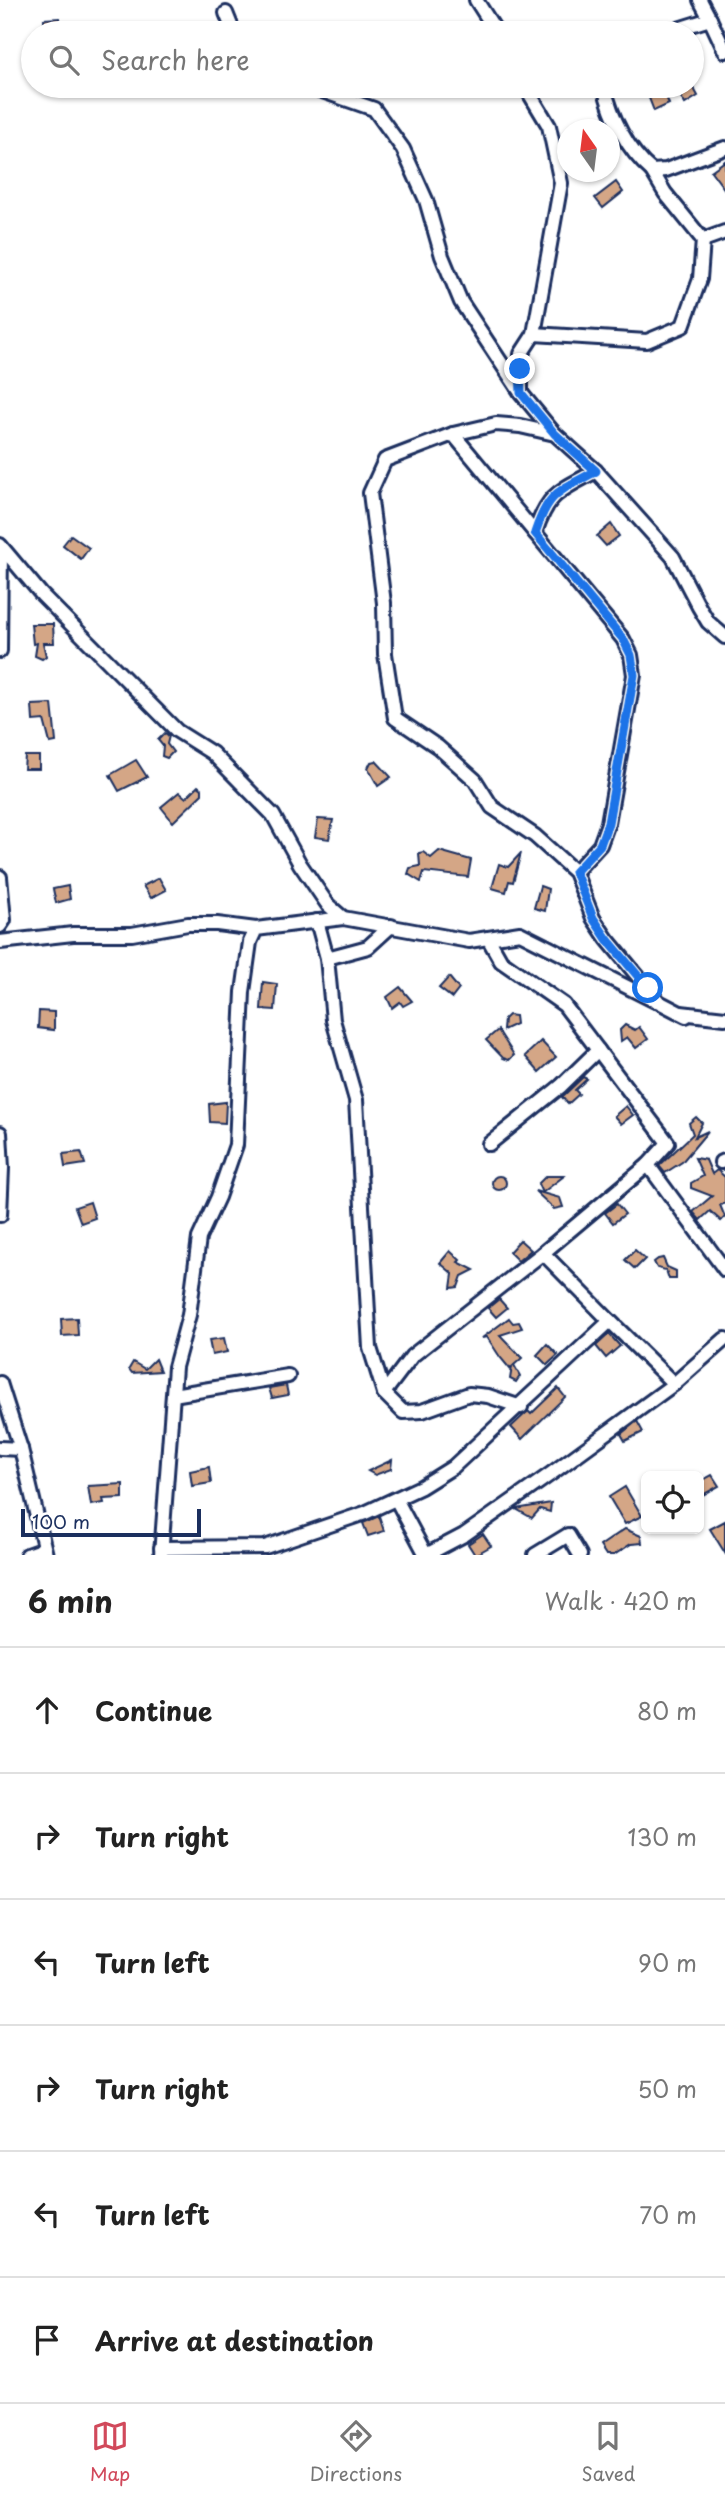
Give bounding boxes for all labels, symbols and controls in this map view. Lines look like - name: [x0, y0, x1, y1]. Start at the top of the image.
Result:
- search box: [21, 21, 704, 98]
- text: Search here: [101, 40, 250, 79]
- icon: search: [45, 41, 83, 79]
- north arrow: [557, 119, 620, 182]
- route end: [504, 353, 535, 384]
- route start: [632, 972, 663, 1003]
- map controls: [641, 1471, 704, 1534]
- button: locate: [641, 1471, 704, 1534]
- scale bar: [21, 1506, 201, 1538]
- text: 100 m: [32, 1507, 90, 1535]
- text: 6 min: [28, 1578, 113, 1623]
- text: Walk · 420 m: [545, 1583, 697, 1618]
- icon: ahead: [28, 1691, 66, 1729]
- text: Continue: [95, 1691, 212, 1730]
- text: 80 m: [637, 1693, 697, 1728]
- icon: right: [28, 1817, 66, 1855]
- text: Turn right: [95, 1817, 229, 1856]
- text: 130 m: [627, 1819, 697, 1854]
- icon: left: [28, 1943, 66, 1981]
- text: Turn left: [95, 1943, 210, 1982]
- text: 90 m: [638, 1945, 697, 1980]
- icon: right: [28, 2069, 66, 2107]
- text: Turn right: [95, 2069, 229, 2108]
- text: 50 m: [637, 2071, 697, 2106]
- icon: left: [28, 2195, 66, 2233]
- text: Turn left: [95, 2195, 210, 2234]
- text: 70 m: [639, 2197, 697, 2232]
- icon: arrive: [28, 2321, 66, 2359]
- text: Arrive at destination: [95, 2321, 374, 2360]
- tab: Map: [90, 2417, 130, 2487]
- tab: Directions: [310, 2417, 402, 2487]
- tab: Saved: [581, 2417, 635, 2487]

